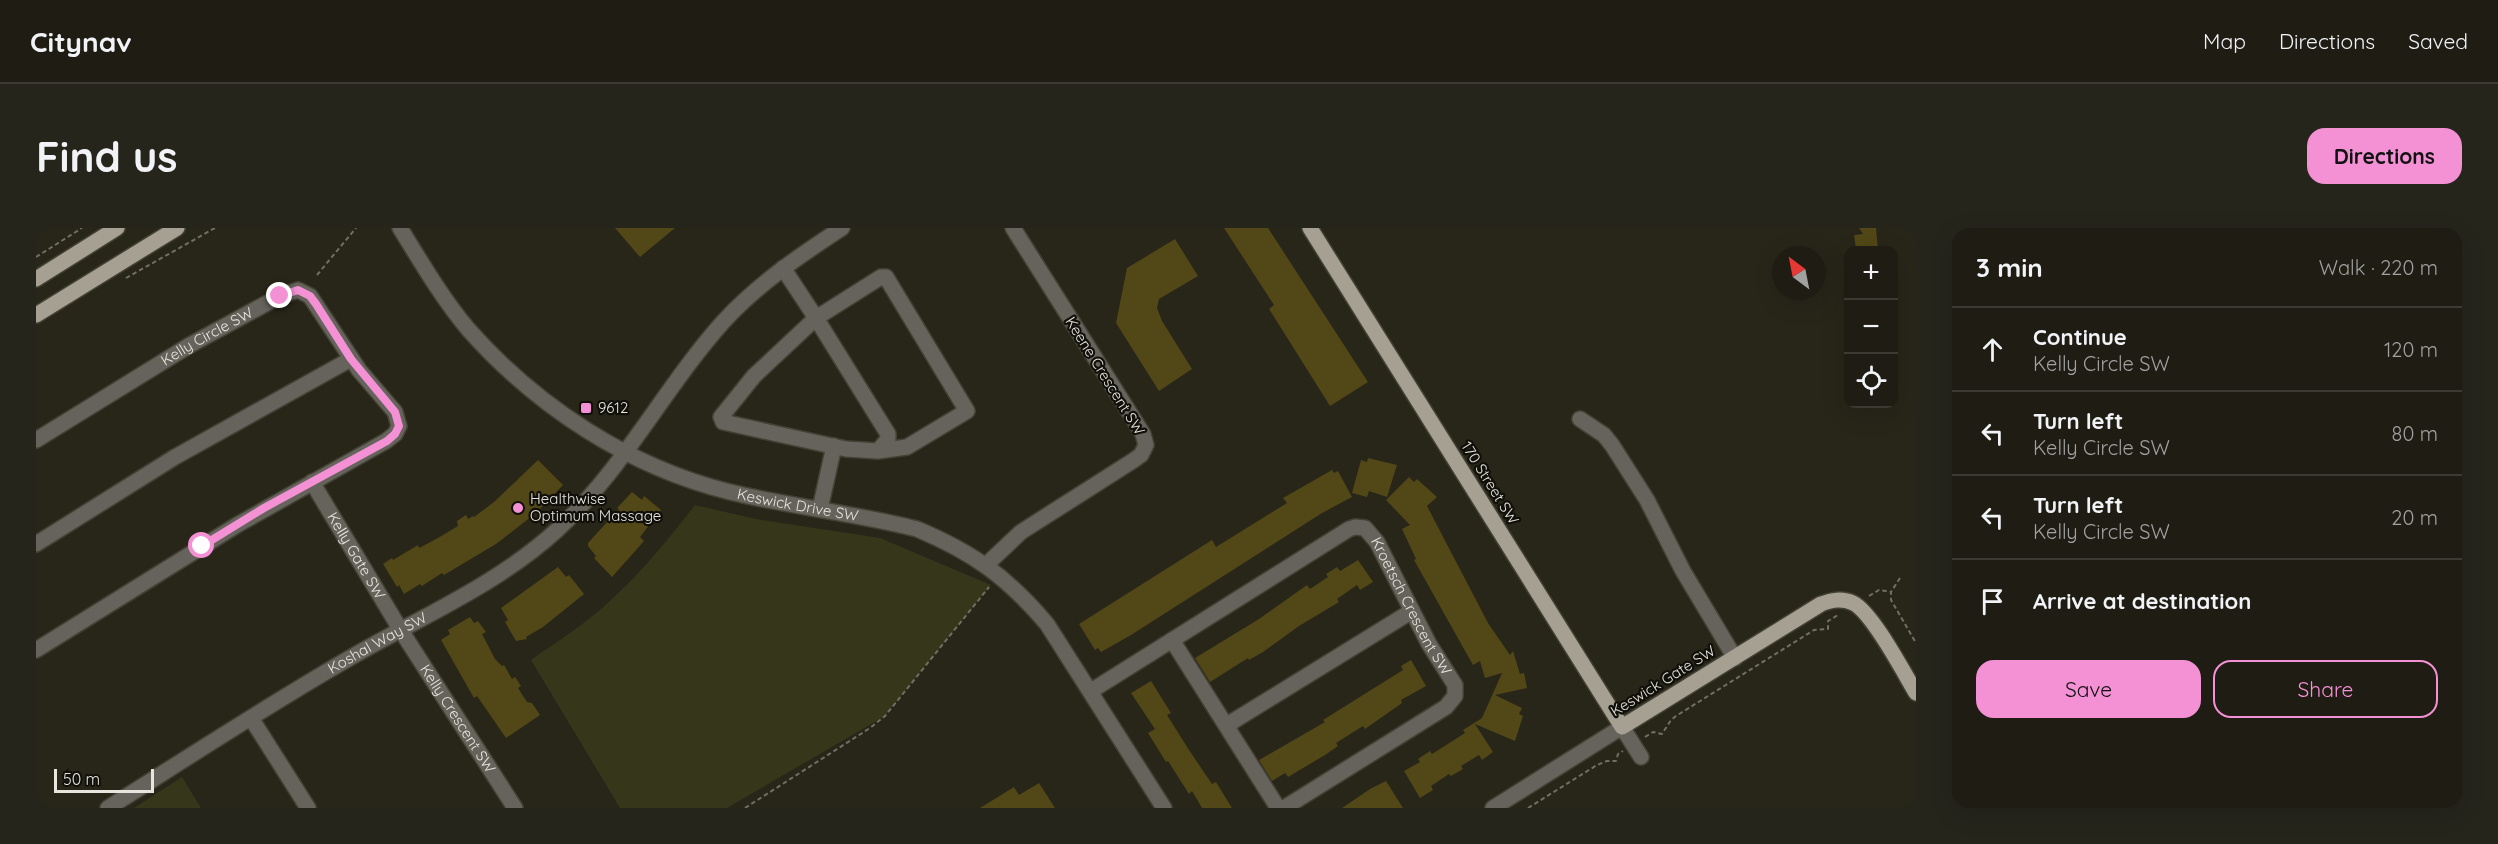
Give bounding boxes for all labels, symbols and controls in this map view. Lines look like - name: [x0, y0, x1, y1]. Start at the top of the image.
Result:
- text: Citynav: [30, 24, 132, 59]
- text: Map: [2203, 28, 2246, 54]
- text: Directions: [2279, 28, 2375, 54]
- text: Saved: [2408, 28, 2468, 54]
- button: Directions: [2307, 128, 2462, 184]
- text: Find us: [36, 130, 178, 183]
- north arrow: [1772, 246, 1826, 300]
- map controls: [1844, 246, 1898, 408]
- button: +: [1844, 246, 1898, 300]
- text: 3 min: [1976, 251, 2043, 284]
- text: Walk · 220 m: [2319, 255, 2438, 280]
- route end: [266, 282, 292, 308]
- button: −: [1844, 300, 1898, 354]
- street label: Kelly Circle SW: [157, 302, 257, 370]
- street label: Keene Crescent SW: [1061, 313, 1150, 439]
- text: Continue: [2033, 323, 2127, 351]
- icon: ahead: [1976, 333, 2009, 366]
- text: 120 m: [2384, 337, 2438, 362]
- text: Kelly Circle SW: [2033, 351, 2170, 376]
- button: locate: [1844, 354, 1898, 408]
- place label: 9612: [598, 398, 628, 417]
- marker: 9612: [579, 401, 593, 415]
- text: Turn left: [2033, 407, 2123, 435]
- icon: left: [1976, 417, 2009, 450]
- text: 80 m: [2392, 421, 2438, 446]
- text: Kelly Circle SW: [2033, 435, 2170, 460]
- street label: 170 Street SW: [1457, 438, 1524, 528]
- street label: Keswick Drive SW: [735, 484, 860, 525]
- place label: Healthwise Optimum Massage: [530, 489, 661, 525]
- text: Turn left: [2033, 491, 2123, 519]
- marker: Healthwise Optimum Massage: [511, 501, 525, 515]
- icon: left: [1976, 501, 2009, 534]
- text: 20 m: [2391, 505, 2438, 530]
- street label: Kelly Gate SW: [323, 509, 390, 603]
- text: Kelly Circle SW: [2033, 519, 2170, 544]
- route start: [188, 532, 214, 558]
- street label: Kroetsch Crescent SW: [1367, 534, 1456, 679]
- icon: arrive: [1976, 585, 2009, 618]
- text: Arrive at destination: [2033, 587, 2251, 615]
- street label: Koshal Way SW: [324, 608, 430, 678]
- street label: Keswick Gate SW: [1607, 640, 1719, 720]
- button: Save: [1976, 660, 2201, 718]
- button: Share: [2213, 660, 2438, 718]
- street label: Kelly Crescent SW: [416, 661, 500, 777]
- scale bar: [54, 766, 154, 794]
- text: 50 m: [63, 769, 100, 789]

